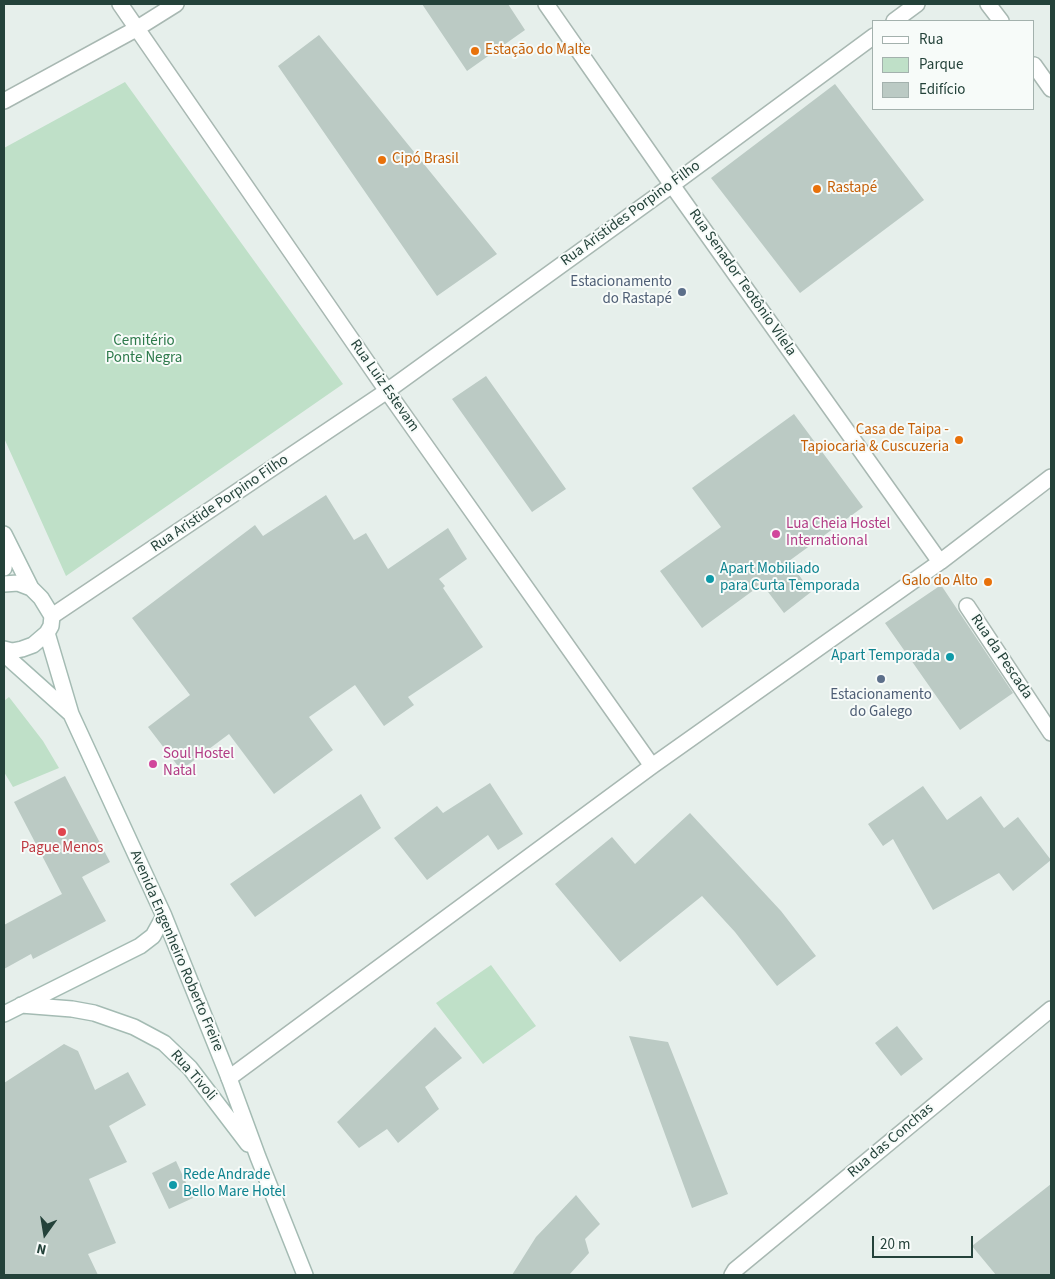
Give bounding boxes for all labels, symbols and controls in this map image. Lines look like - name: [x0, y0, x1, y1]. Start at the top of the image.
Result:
- legend: [872, 20, 1035, 110]
- text: Rua: [919, 29, 943, 50]
- place label: Estação do Malte: [485, 42, 591, 60]
- marker: Estação do Malte: [469, 45, 481, 57]
- text: Parque: [919, 54, 963, 75]
- text: Edifício: [919, 79, 966, 100]
- place label: Cipó Brasil: [392, 151, 459, 169]
- marker: Cipó Brasil: [376, 154, 388, 166]
- street label: Rua Aristides Porpino Filho: [558, 157, 704, 271]
- place label: Rastapé: [827, 180, 877, 198]
- marker: Rastapé: [811, 183, 823, 195]
- street label: Rua Senador Teotônio Vilela: [684, 206, 800, 360]
- place label: Estacionamento do Rastapé: [570, 274, 672, 309]
- marker: Estacionamento do Rastapé: [676, 286, 688, 298]
- park label: Cemitério Ponte Negra: [106, 333, 182, 368]
- street label: Rua Luiz Estevam: [345, 336, 423, 436]
- place label: Casa de Taipa - Tapiocaria & Cuscuzeria: [801, 422, 949, 457]
- marker: Casa de Taipa - Tapiocaria & Cuscuzeria: [953, 434, 965, 446]
- street label: Rua Aristide Porpino Filho: [148, 451, 292, 557]
- place label: Lua Cheia Hostel International: [786, 516, 890, 551]
- marker: Lua Cheia Hostel International: [770, 528, 782, 540]
- place label: Apart Mobiliado para Curta Temporada: [720, 561, 860, 596]
- marker: Apart Mobiliado para Curta Temporada: [704, 573, 716, 585]
- place label: Galo do Alto: [902, 573, 978, 591]
- marker: Galo do Alto: [982, 576, 994, 588]
- street label: Rua da Pescada: [966, 611, 1036, 703]
- place label: Apart Temporada: [831, 648, 940, 666]
- marker: Apart Temporada: [944, 651, 956, 663]
- marker: Estacionamento do Galego: [875, 673, 887, 685]
- place label: Estacionamento do Galego: [830, 687, 932, 722]
- place label: Soul Hostel Natal: [163, 746, 234, 781]
- marker: Soul Hostel Natal: [147, 758, 159, 770]
- marker: Pague Menos: [56, 826, 68, 838]
- place label: Pague Menos: [21, 840, 103, 858]
- street label: Avenida Engenheiro Roberto Freire: [125, 848, 227, 1054]
- street label: Rua Tivoli: [166, 1047, 220, 1105]
- street label: Rua das Conchas: [845, 1100, 937, 1182]
- place label: Rede Andrade Bello Mare Hotel: [183, 1167, 286, 1202]
- marker: Rede Andrade Bello Mare Hotel: [167, 1179, 179, 1191]
- north arrow: [20, 1209, 70, 1259]
- scale bar: [875, 1226, 976, 1258]
- text: 20 m: [880, 1234, 910, 1255]
- text: N: [35, 1238, 48, 1259]

